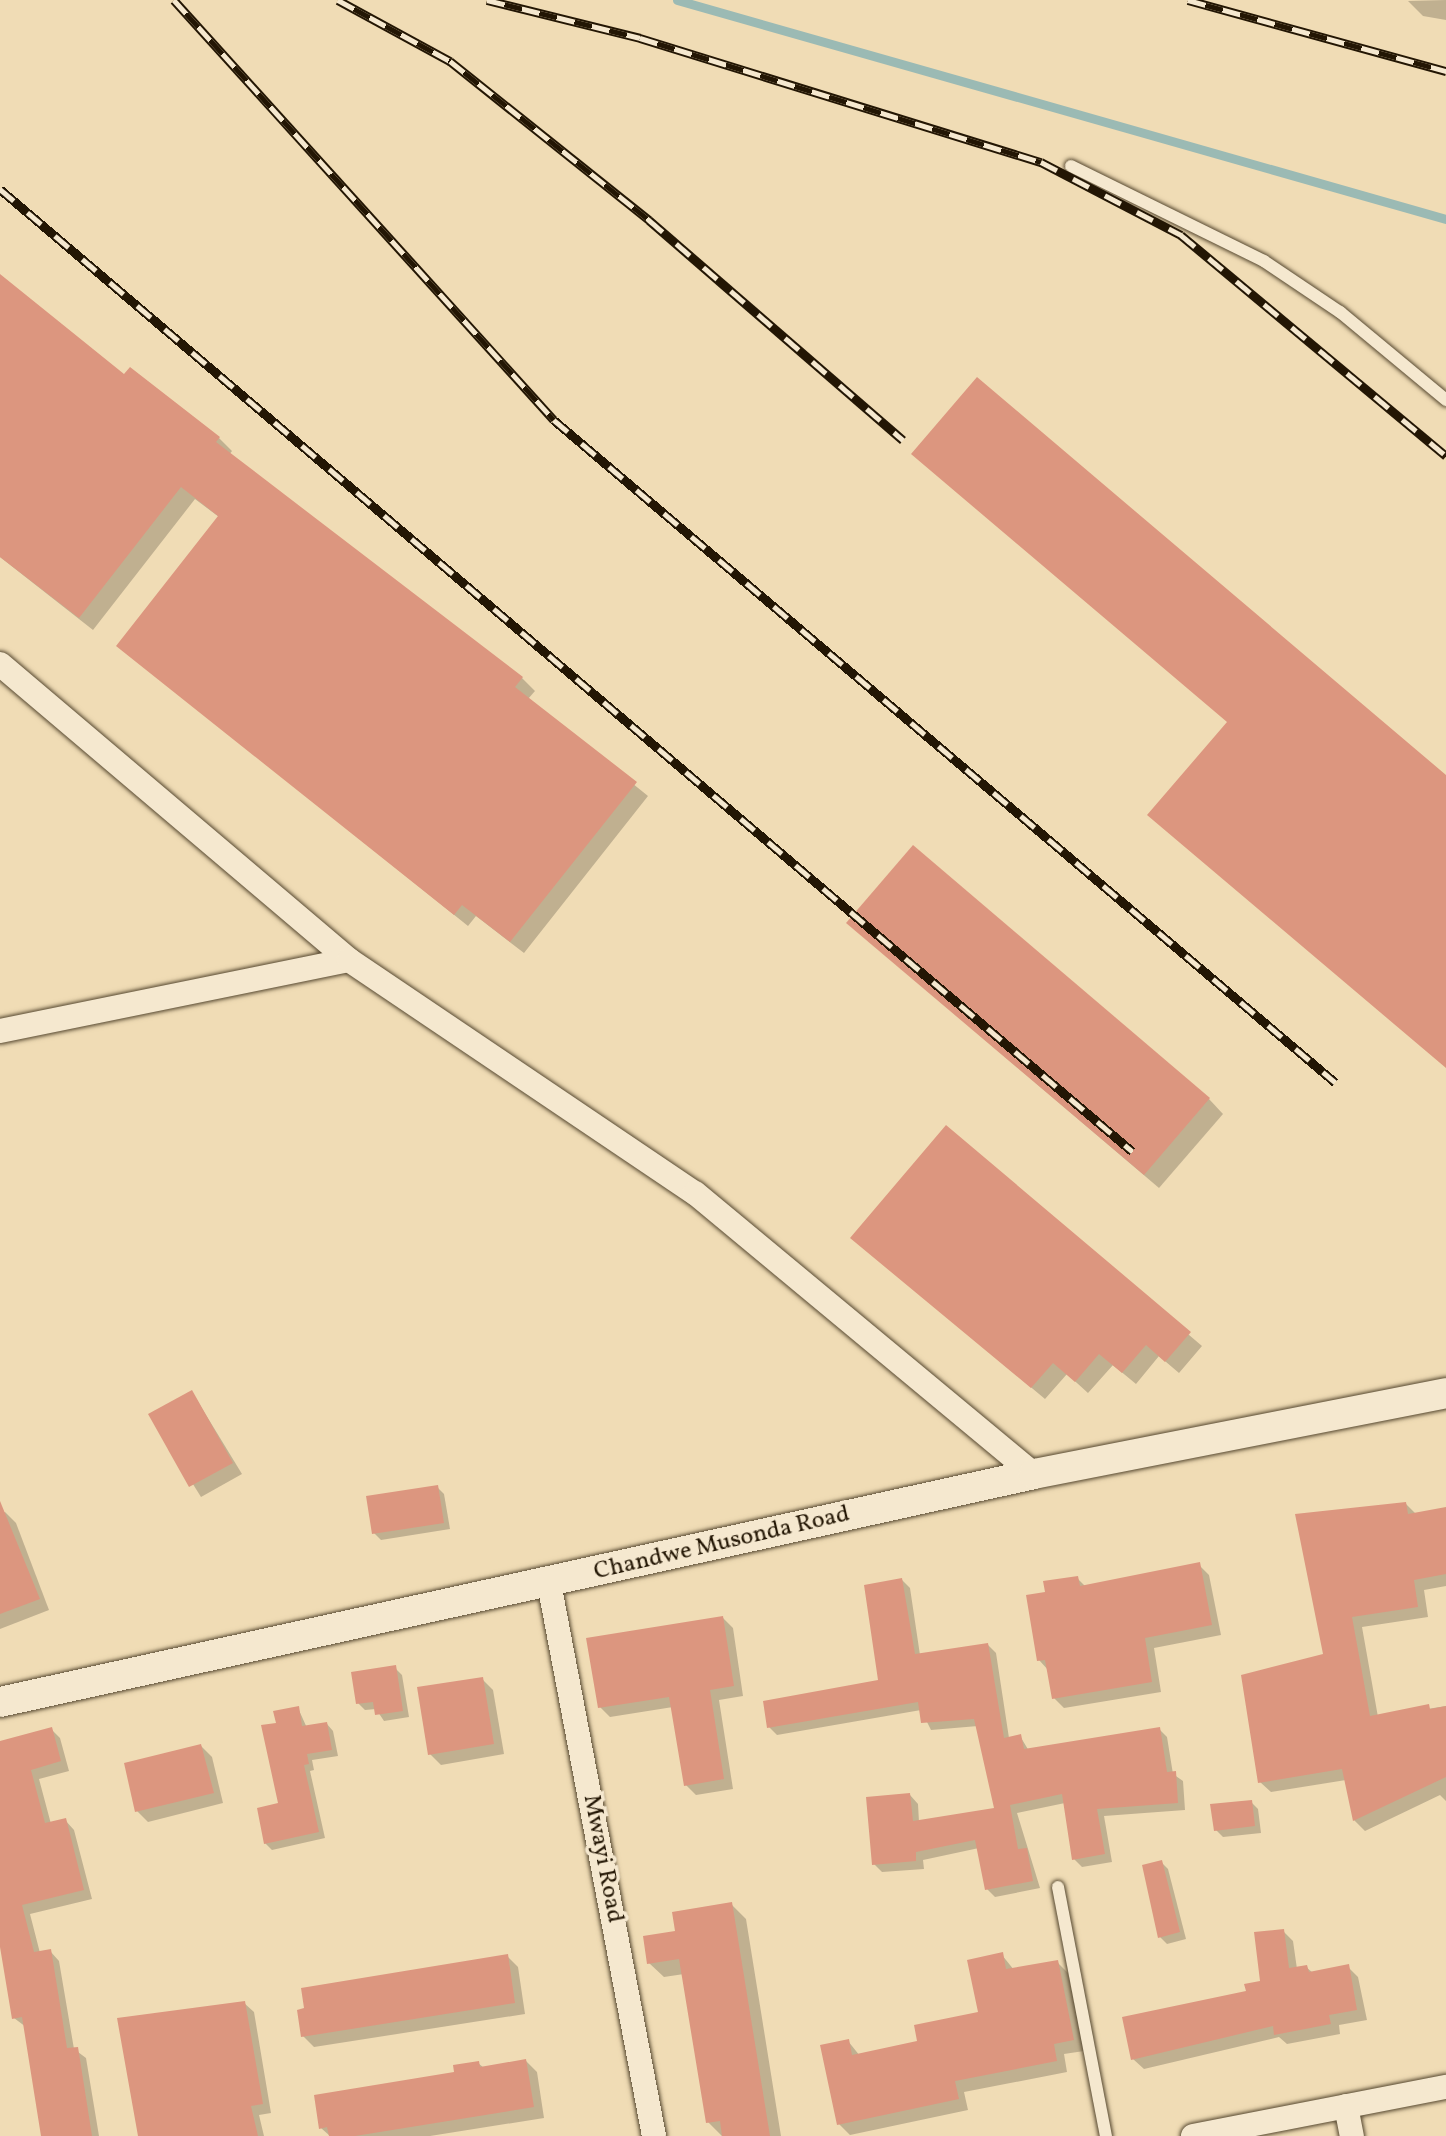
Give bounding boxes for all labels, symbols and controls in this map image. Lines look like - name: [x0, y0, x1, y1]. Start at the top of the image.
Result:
- street label: Chandwe Musonda Road: [591, 1501, 853, 1587]
- street label: Mwayi Road: [575, 1792, 629, 1926]

